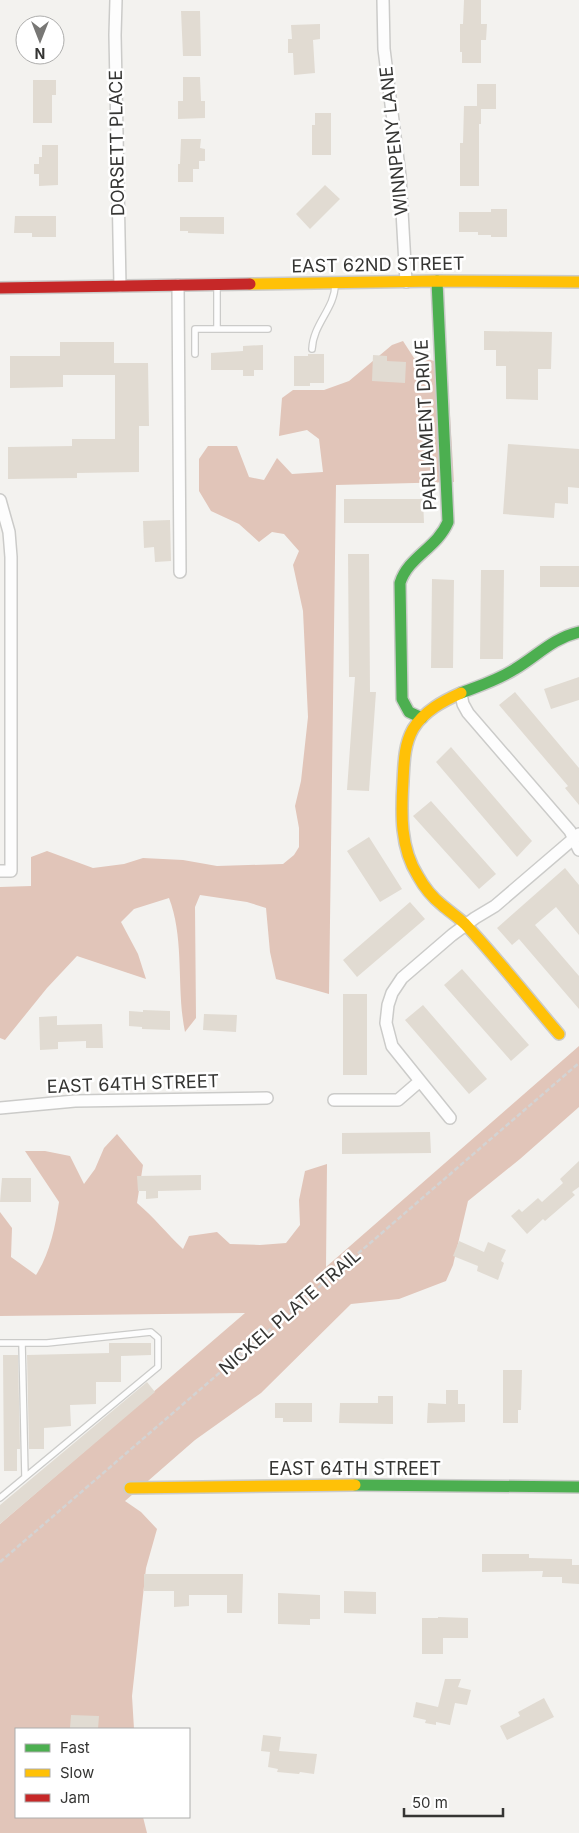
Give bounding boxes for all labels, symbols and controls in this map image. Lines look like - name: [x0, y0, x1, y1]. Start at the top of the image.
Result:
- north arrow: [15, 15, 65, 65]
- text: N: [35, 45, 45, 62]
- street label: WINNPENY LANE: [375, 65, 412, 217]
- street label: DORSETT PLACE: [105, 70, 128, 216]
- street label: EAST 62ND STREET: [291, 252, 465, 277]
- street label: PARLIAMENT DRIVE: [411, 339, 440, 511]
- street label: EAST 64TH STREET: [47, 1070, 219, 1097]
- street label: NICKEL PLATE TRAIL: [215, 1245, 365, 1379]
- street label: EAST 64TH STREET: [269, 1458, 441, 1479]
- legend: [15, 1728, 190, 1818]
- text: Fast: [60, 1738, 90, 1757]
- text: Slow: [60, 1763, 94, 1782]
- scale bar: [404, 1786, 503, 1818]
- text: Jam: [60, 1788, 90, 1807]
- text: 50 m: [412, 1793, 448, 1812]

